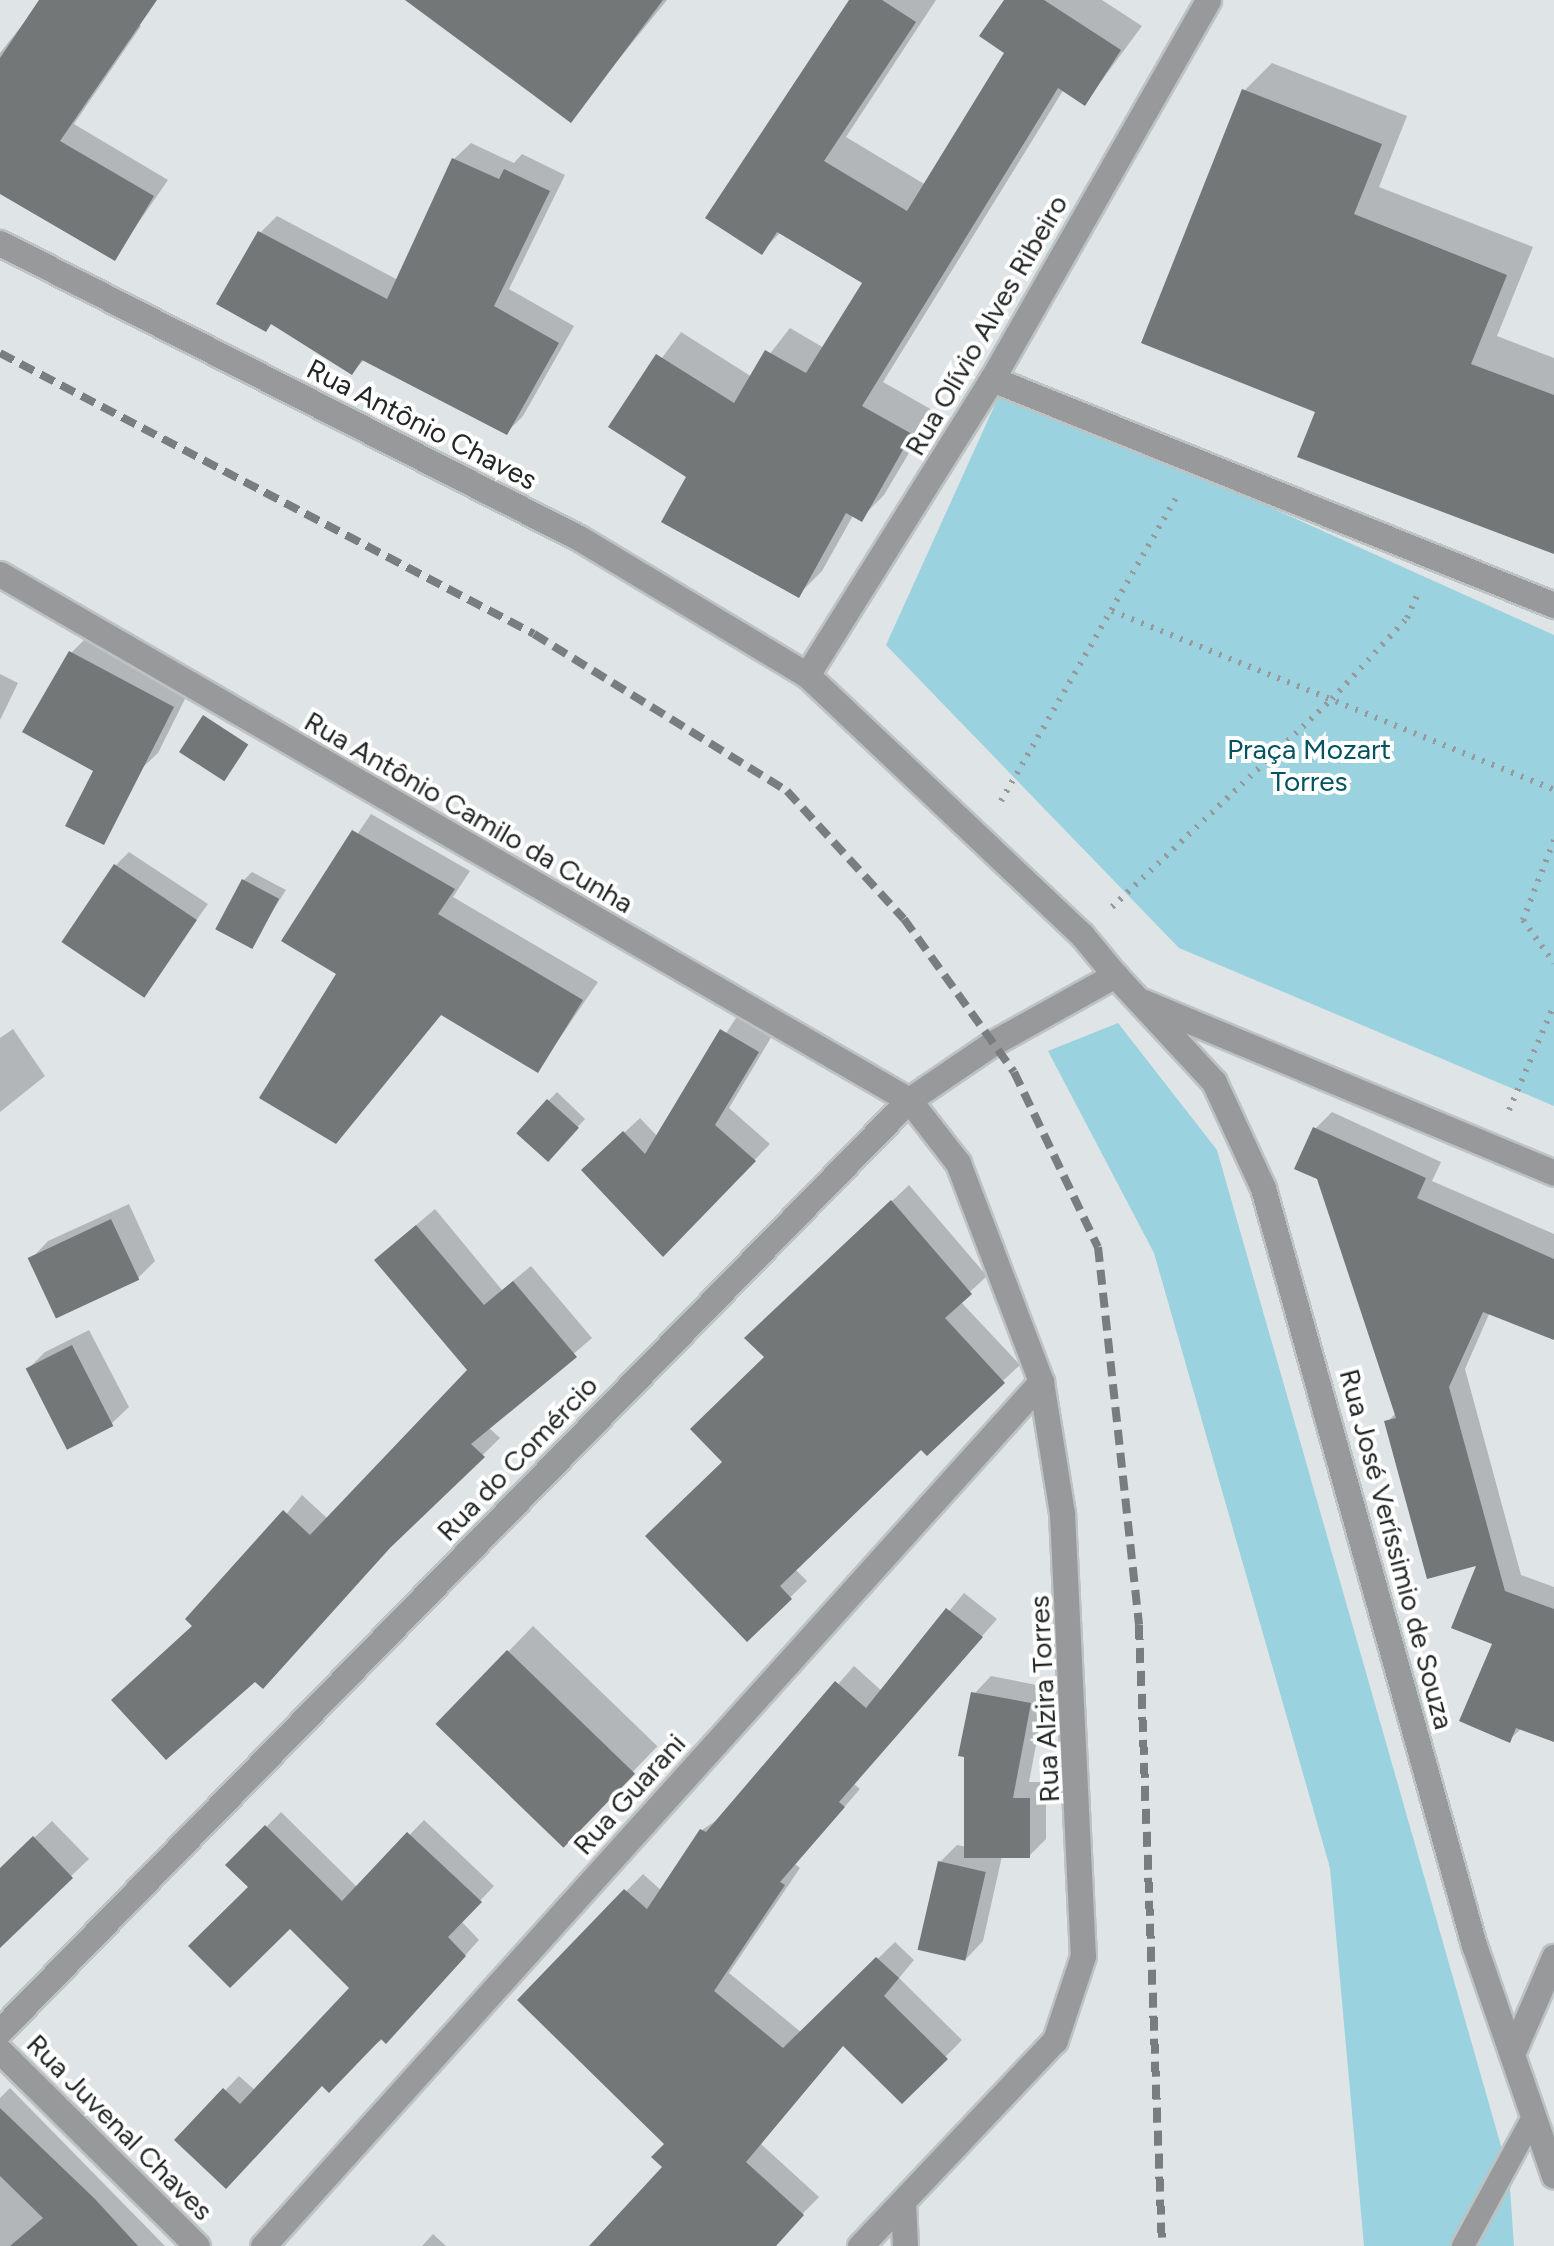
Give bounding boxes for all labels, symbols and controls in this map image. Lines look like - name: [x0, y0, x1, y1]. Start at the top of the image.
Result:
- street label: Rua Olívio Alves Ribeiro: [898, 189, 1074, 461]
- street label: Rua Antônio Chaves: [301, 352, 543, 496]
- street label: Rua Antônio Camilo da Cunha: [299, 704, 639, 920]
- park label: Praça Mozart Torres: [1227, 732, 1391, 798]
- street label: Rua José Veríssimio de Souza: [1333, 1365, 1461, 1733]
- street label: Rua do Comércio: [430, 1368, 604, 1548]
- street label: Rua Alzira Torres: [1022, 1594, 1066, 1804]
- street label: Rua Guarani: [566, 1727, 692, 1861]
- street label: Rua Juvenal Chaves: [20, 2027, 220, 2227]

